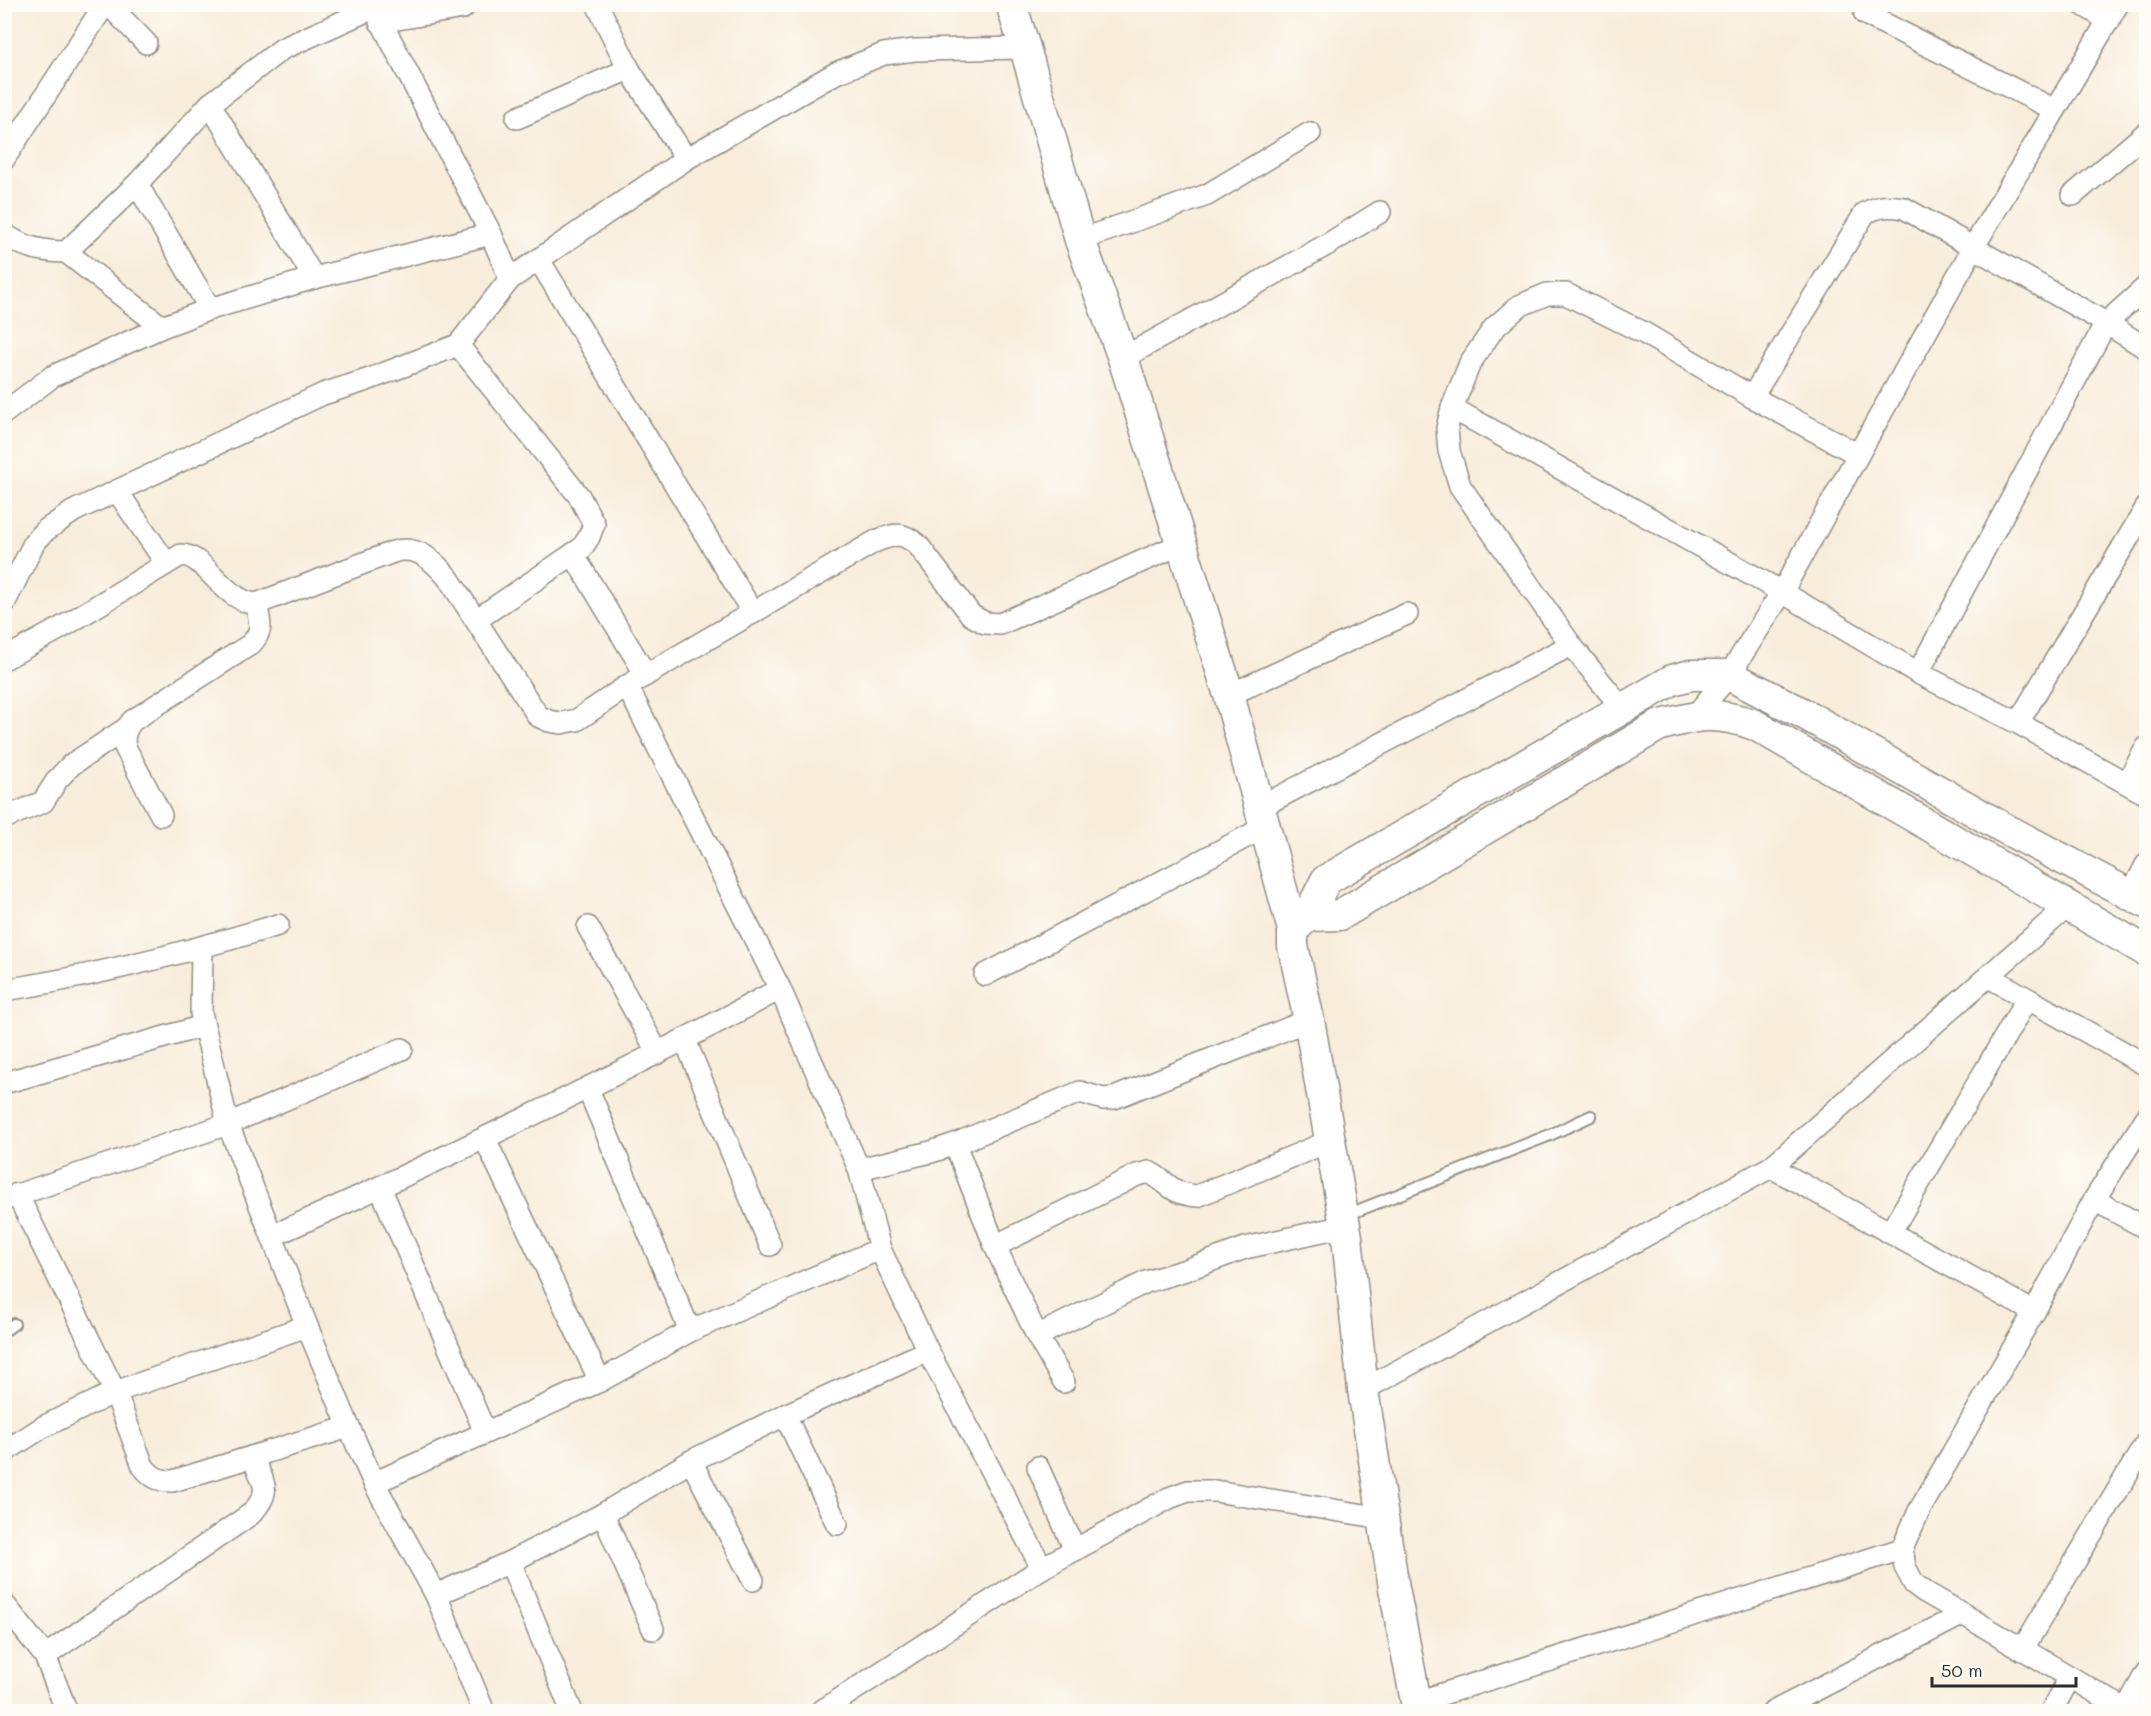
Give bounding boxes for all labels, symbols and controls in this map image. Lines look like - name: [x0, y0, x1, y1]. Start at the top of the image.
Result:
- scale bar: [1932, 1650, 2076, 1688]
- text: 50 m: [1941, 1658, 1983, 1682]

